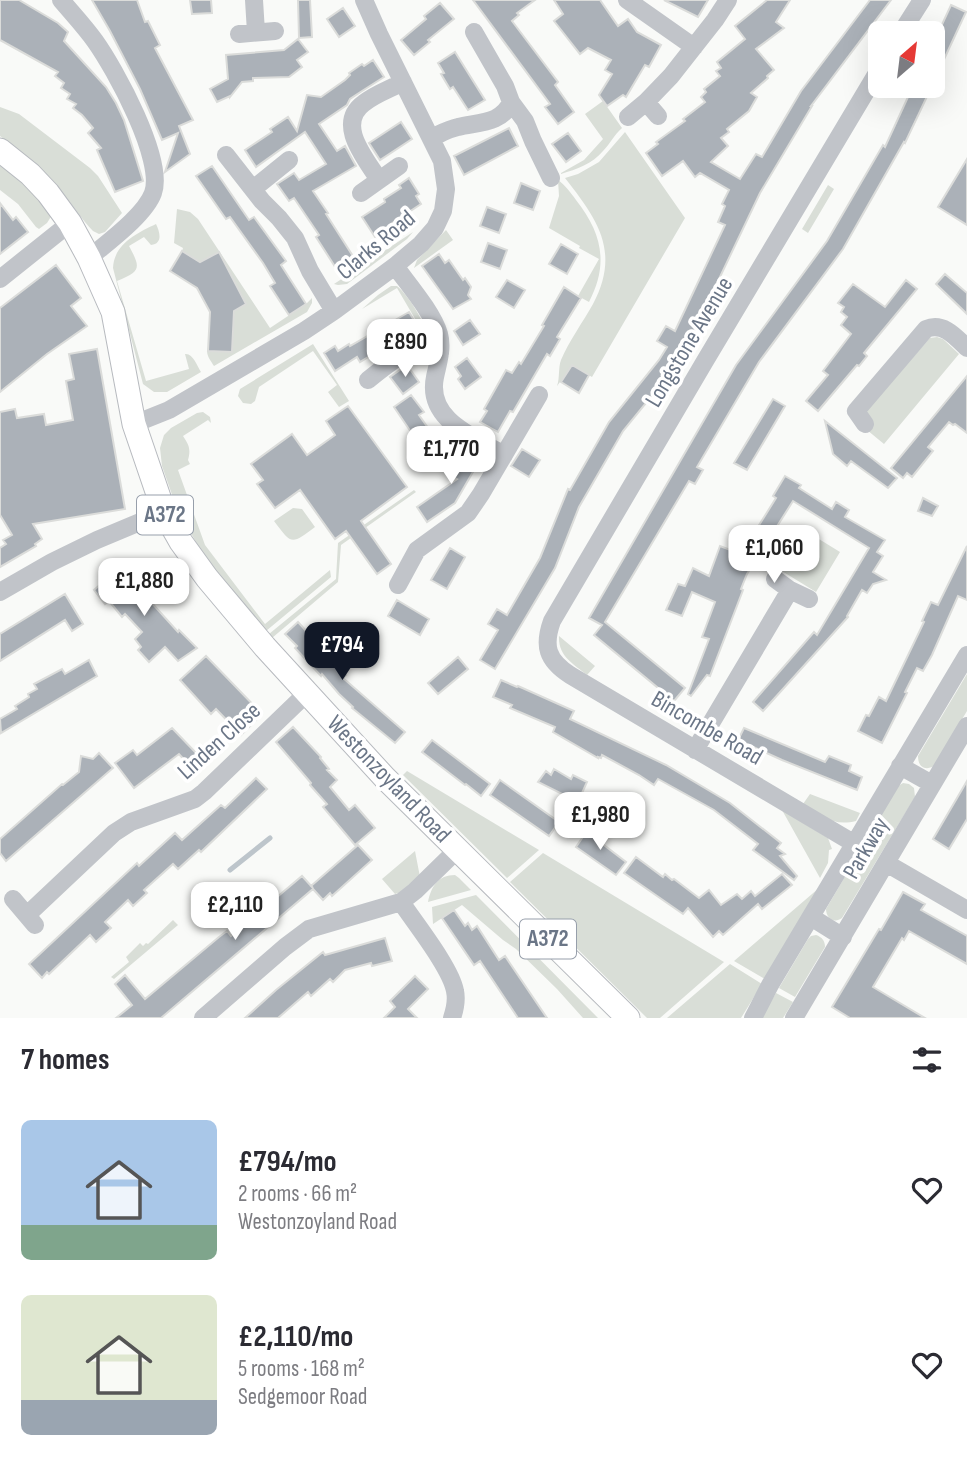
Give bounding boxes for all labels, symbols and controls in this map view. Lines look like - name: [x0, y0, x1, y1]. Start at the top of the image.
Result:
- north arrow: [868, 21, 945, 98]
- map controls: [868, 21, 945, 98]
- street label: Clarks Road: [331, 204, 421, 286]
- street label: Longstone Avenue: [639, 272, 739, 412]
- pin: £890: [364, 320, 446, 379]
- text: £890: [383, 328, 427, 356]
- pin: £1,770: [394, 426, 508, 486]
- text: £1,770: [423, 435, 479, 463]
- road number: A372: [137, 495, 193, 534]
- pin: £1,060: [717, 526, 831, 585]
- text: £1,060: [744, 534, 804, 562]
- pin: £1,880: [87, 558, 201, 618]
- text: £1,880: [114, 567, 174, 595]
- pin: £794: [301, 622, 383, 682]
- text: £794: [320, 631, 364, 659]
- street label: Bincombe Road: [646, 685, 768, 771]
- street label: Linden Close: [172, 696, 266, 786]
- street label: Westonzoyland Road: [321, 709, 457, 849]
- pin: £1,980: [543, 792, 657, 852]
- text: £1,980: [570, 801, 630, 829]
- street label: Parkway: [837, 812, 895, 884]
- pin: £2,110: [178, 883, 292, 942]
- text: £2,110: [207, 891, 263, 919]
- road number: A372: [520, 920, 576, 958]
- icon: filters: [908, 1041, 946, 1079]
- text: 7 homes: [21, 1042, 109, 1078]
- text: £794/mo: [238, 1144, 337, 1180]
- icon: home: [77, 1148, 161, 1232]
- icon: heart: [908, 1171, 946, 1209]
- text: 2 rooms · 66 m²: [238, 1180, 357, 1208]
- text: Westonzoyland Road: [238, 1208, 397, 1236]
- text: £2,110/mo: [238, 1319, 353, 1355]
- icon: home: [77, 1323, 161, 1407]
- icon: heart: [908, 1346, 946, 1384]
- text: 5 rooms · 168 m²: [238, 1355, 365, 1383]
- text: Sedgemoor Road: [238, 1383, 367, 1411]

